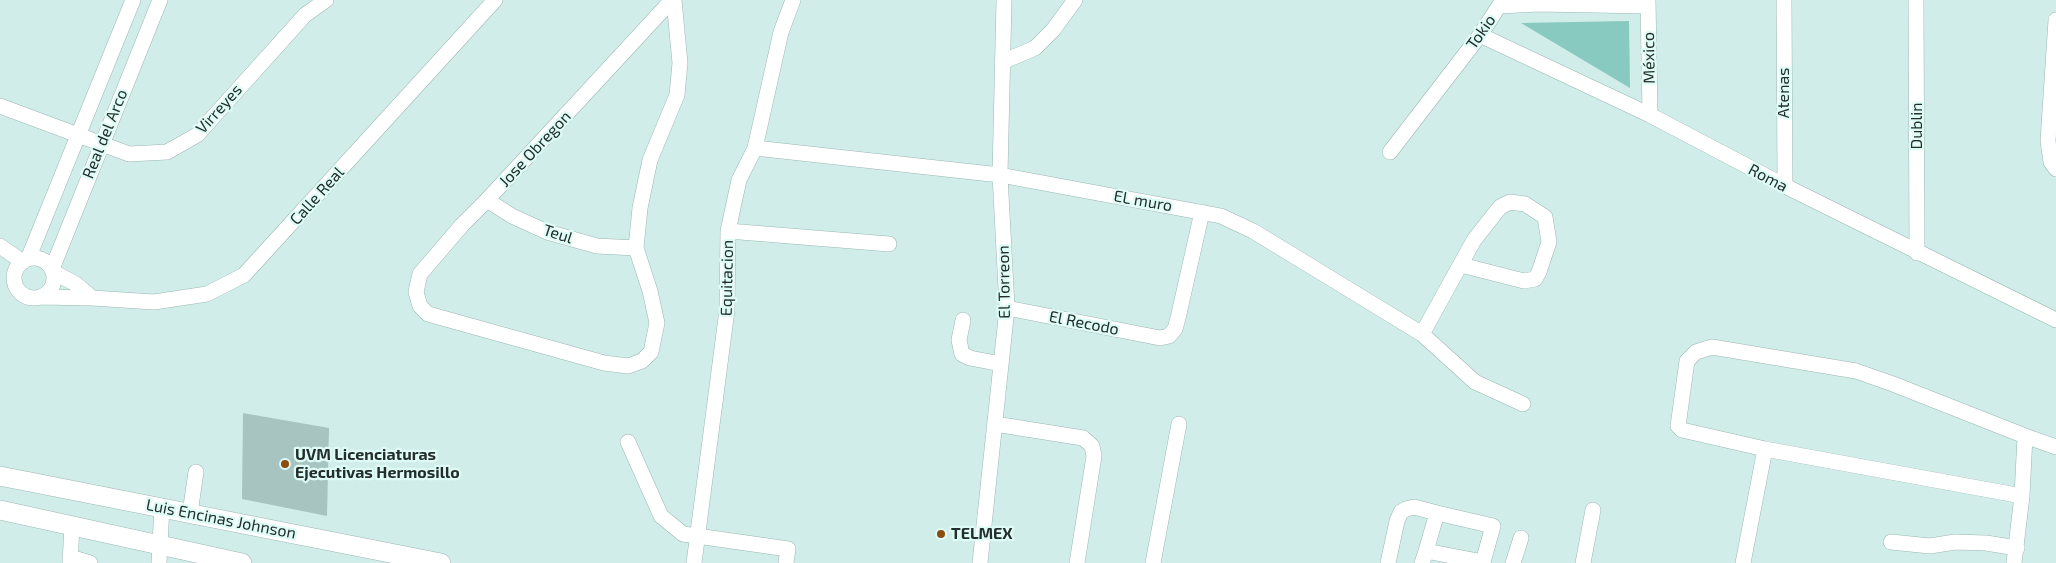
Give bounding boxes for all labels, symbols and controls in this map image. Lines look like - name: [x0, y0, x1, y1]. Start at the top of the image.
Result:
- street label: Tokio: [1462, 11, 1500, 53]
- street label: México: [1639, 32, 1659, 84]
- street label: Atenas: [1774, 68, 1794, 118]
- street label: Virreyes: [192, 80, 246, 138]
- street label: Real del Arco: [78, 87, 132, 181]
- street label: Dublin: [1907, 103, 1927, 149]
- street label: Jose Obregon: [495, 107, 575, 191]
- street label: Roma: [1745, 160, 1791, 196]
- street label: Calle Real: [286, 163, 348, 229]
- street label: EL muro: [1112, 186, 1174, 216]
- street label: Teul: [541, 220, 575, 248]
- street label: Equitacion: [717, 240, 737, 316]
- street label: El Torreon: [994, 245, 1014, 319]
- street label: El Recodo: [1047, 307, 1121, 339]
- place label: UVM Licenciaturas Ejecutivas Hermosillo: [295, 445, 460, 483]
- marker: UVM Licenciaturas Ejecutivas Hermosillo: [279, 458, 291, 470]
- street label: Luis Encinas Johnson: [144, 495, 298, 543]
- place label: TELMEX: [951, 524, 1013, 544]
- marker: TELMEX: [935, 528, 947, 540]

